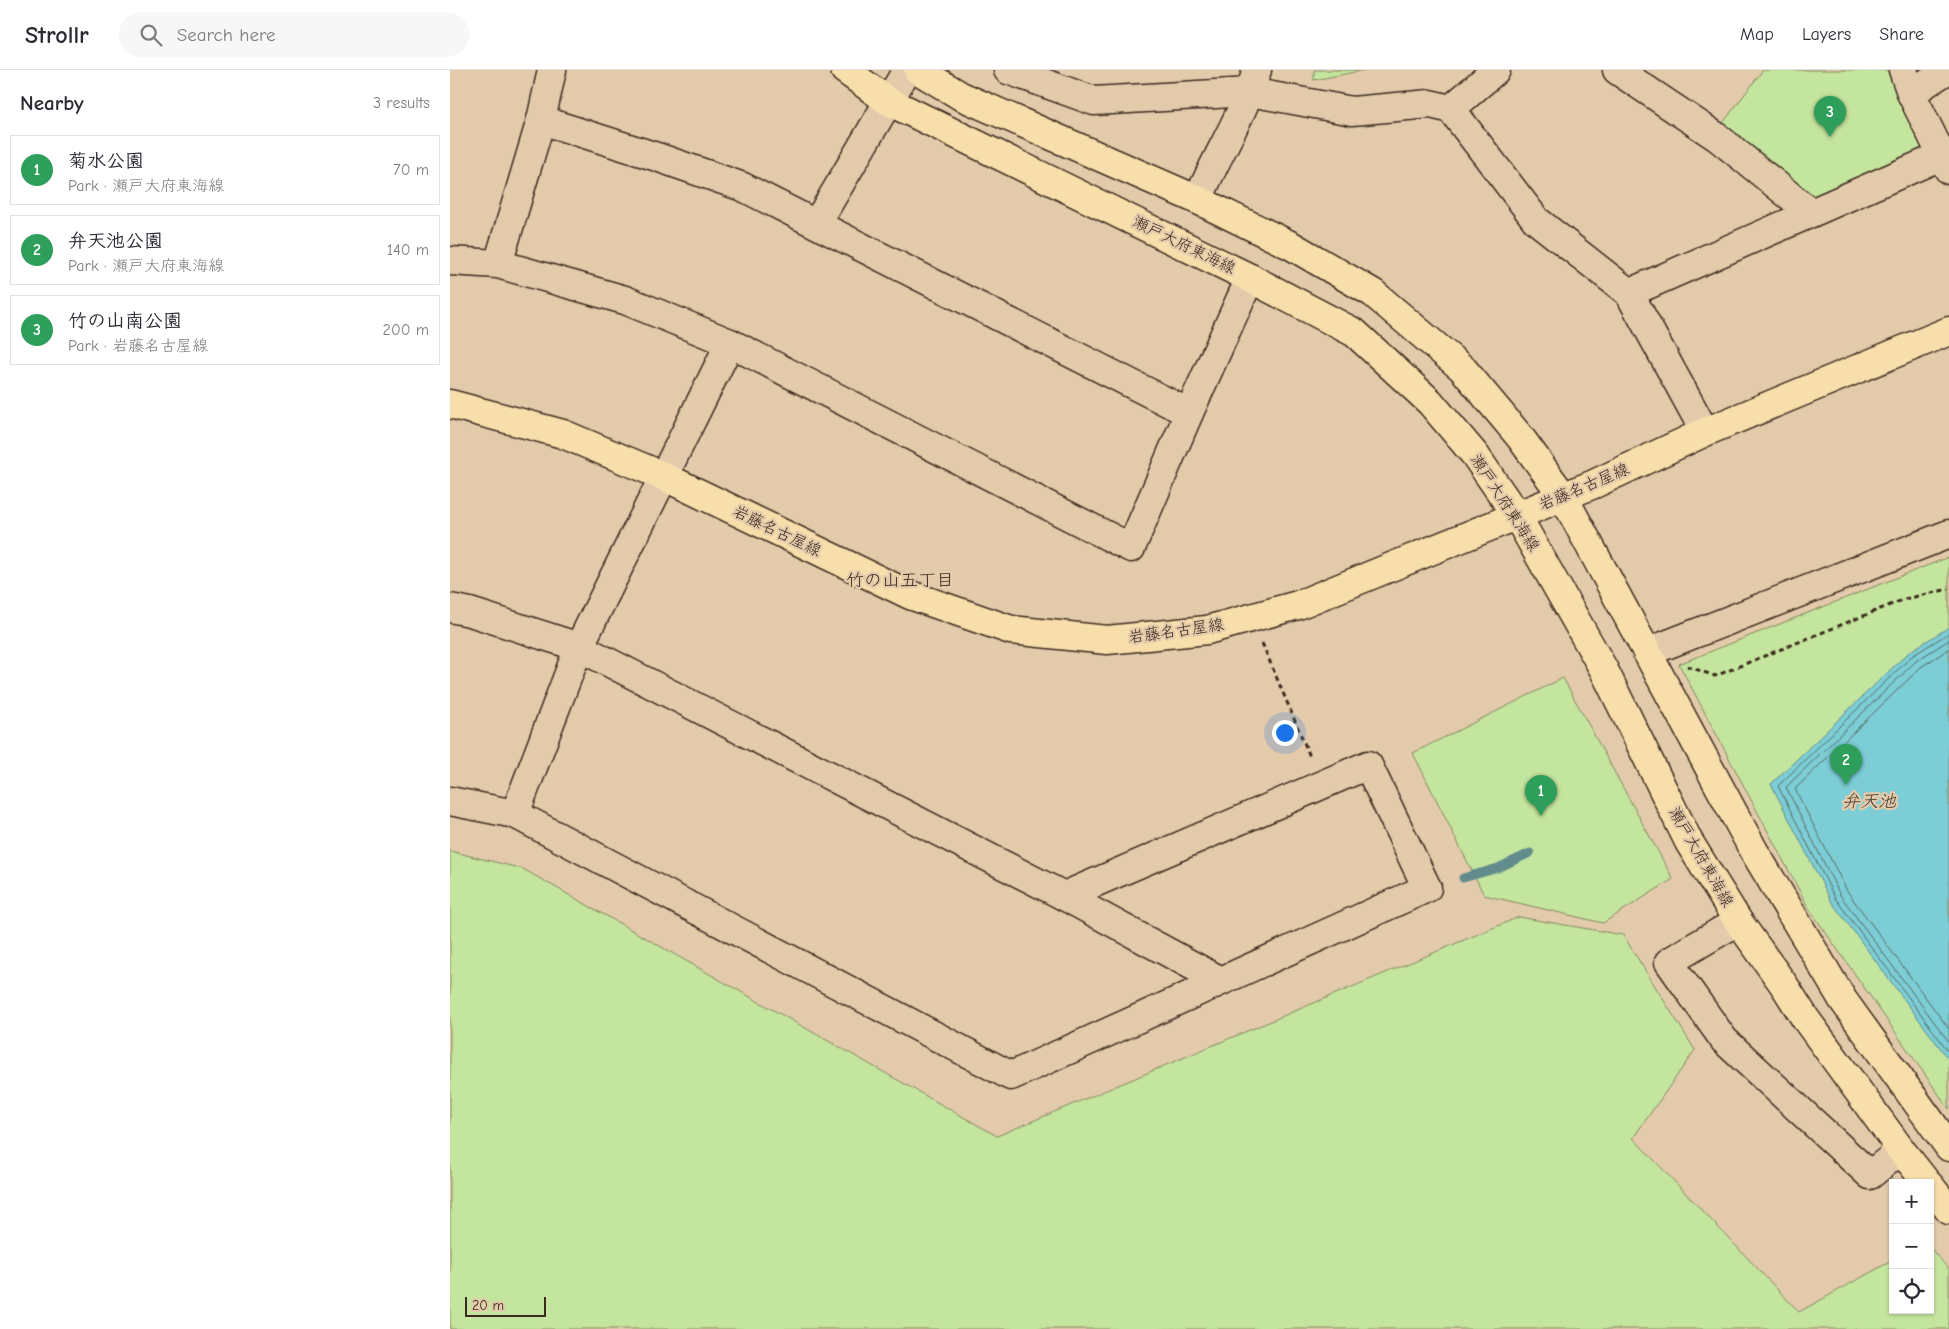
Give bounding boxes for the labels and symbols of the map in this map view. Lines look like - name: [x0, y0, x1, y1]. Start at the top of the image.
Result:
- pin: 3: [1814, 96, 1846, 137]
- street label: 瀬戸大府東海線: [1130, 212, 1238, 278]
- street label: 瀬戸大府東海線: [1467, 451, 1543, 555]
- street label: 岩藤名古屋線: [1536, 460, 1632, 514]
- street label: 岩藤名古屋線: [730, 502, 824, 560]
- district label: 竹の山五丁目: [846, 570, 954, 591]
- street label: 岩藤名古屋線: [1127, 615, 1225, 647]
- your location: [1272, 720, 1298, 746]
- pin: 2: [1830, 744, 1862, 785]
- pin: 1: [1525, 775, 1557, 816]
- water label: 弁天池: [1842, 791, 1897, 812]
- street label: 瀬戸大府東海線: [1665, 804, 1737, 910]
- scale bar: [465, 1294, 546, 1317]

